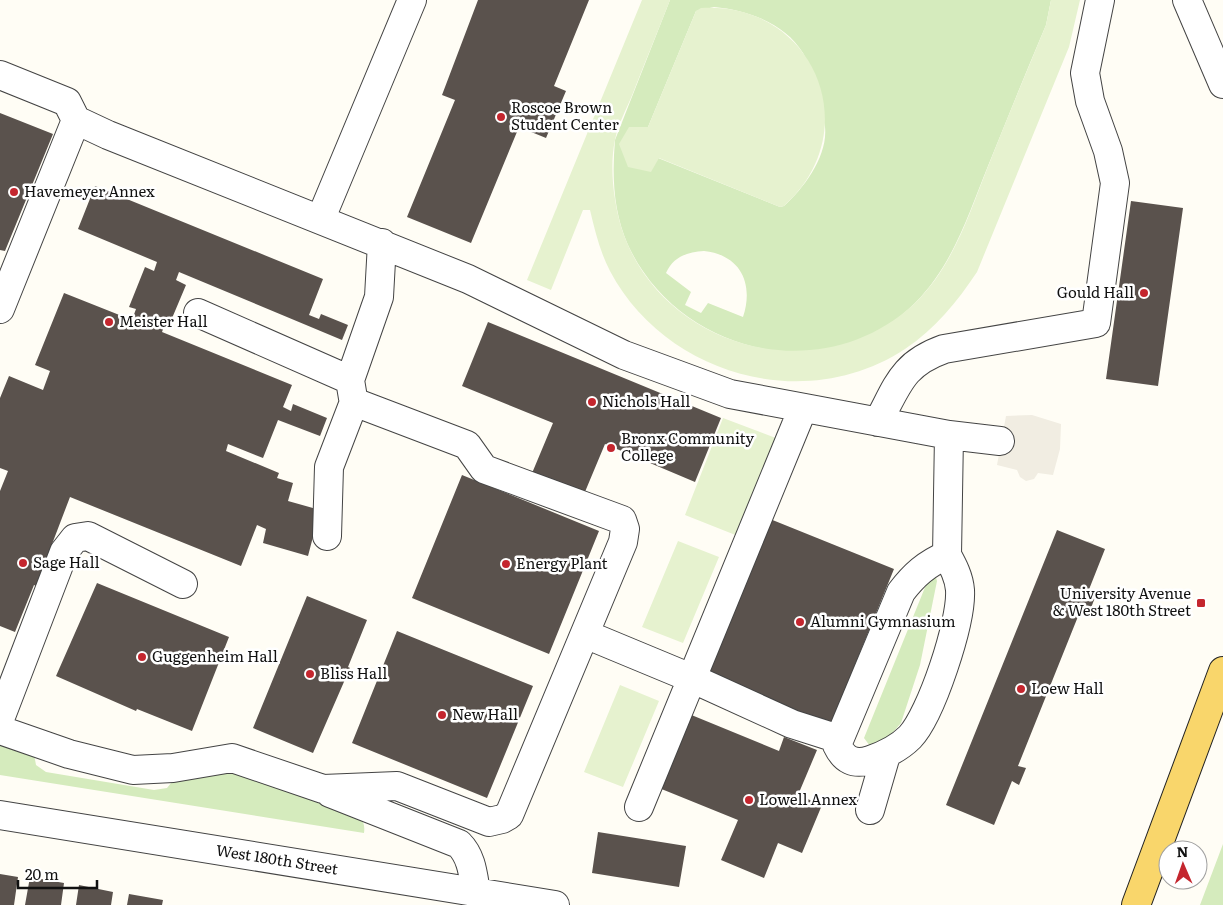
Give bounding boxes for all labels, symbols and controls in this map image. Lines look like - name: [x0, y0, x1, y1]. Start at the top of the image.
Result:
- place label: Roscoe Brown Student Center: [511, 95, 619, 135]
- marker: Roscoe Brown Student Center: [495, 111, 507, 123]
- place label: Havemeyer Annex: [24, 179, 155, 202]
- marker: Havemeyer Annex: [8, 186, 20, 198]
- place label: Gould Hall: [1057, 280, 1134, 303]
- marker: Gould Hall: [1138, 287, 1150, 299]
- place label: Meister Hall: [119, 309, 208, 332]
- marker: Meister Hall: [103, 316, 115, 328]
- place label: Nichols Hall: [602, 389, 690, 412]
- marker: Nichols Hall: [586, 396, 598, 408]
- place label: Bronx Community College: [621, 426, 755, 466]
- marker: Bronx Community College: [605, 442, 617, 454]
- place label: Sage Hall: [33, 550, 99, 573]
- place label: Energy Plant: [516, 551, 608, 574]
- marker: Sage Hall: [17, 557, 29, 569]
- marker: Energy Plant: [500, 558, 512, 570]
- place label: University Avenue & West 180th Street: [1053, 581, 1191, 621]
- marker: University Avenue & West 180th Street: [1195, 597, 1207, 609]
- place label: Alumni Gymnasium: [810, 609, 956, 632]
- marker: Alumni Gymnasium: [794, 616, 806, 628]
- place label: Guggenheim Hall: [152, 644, 278, 667]
- marker: Guggenheim Hall: [136, 651, 148, 663]
- place label: Bliss Hall: [320, 661, 387, 684]
- marker: Bliss Hall: [304, 668, 316, 680]
- place label: Loew Hall: [1031, 676, 1104, 699]
- marker: Loew Hall: [1015, 683, 1027, 695]
- place label: New Hall: [452, 702, 518, 725]
- marker: New Hall: [436, 709, 448, 721]
- place label: Lowell Annex: [759, 787, 858, 810]
- marker: Lowell Annex: [743, 794, 755, 806]
- street label: West 180th Street: [215, 838, 340, 880]
- north arrow: [1158, 840, 1208, 890]
- text: N: [1176, 841, 1189, 861]
- scale bar: [18, 858, 96, 890]
- text: 20 m: [25, 862, 59, 885]

